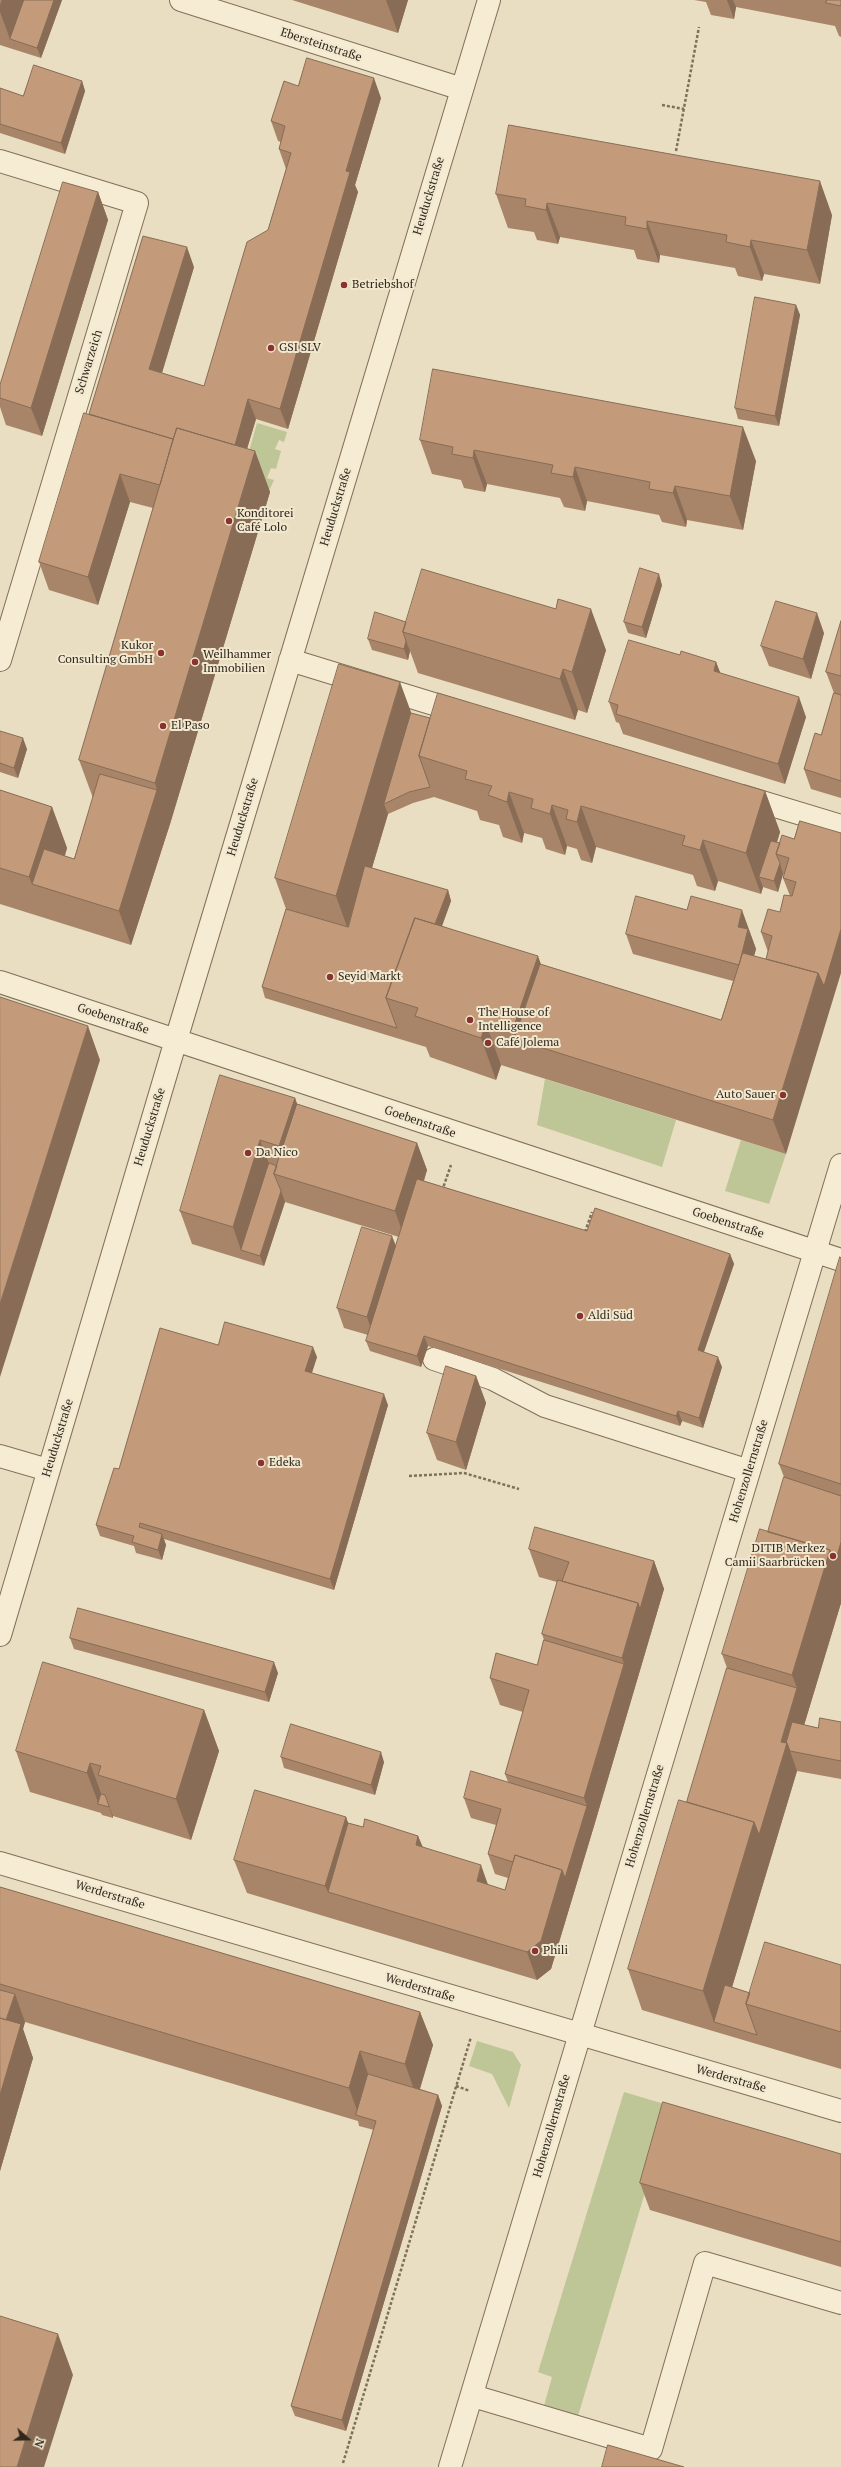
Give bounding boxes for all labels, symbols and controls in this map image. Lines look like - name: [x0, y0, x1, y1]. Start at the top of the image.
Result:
- street label: Ebersteinstraße: [279, 25, 363, 65]
- street label: Heuduckstraße: [410, 155, 448, 237]
- place label: Betriebshof: [352, 278, 414, 292]
- marker: Betriebshof: [339, 280, 349, 290]
- street label: Schwarzeich: [72, 328, 106, 396]
- place label: GSI SLV: [279, 341, 321, 355]
- marker: GSI SLV: [266, 343, 276, 353]
- street label: Heuduckstraße: [317, 466, 355, 548]
- place label: Konditorei Café Lolo: [237, 507, 294, 535]
- marker: Konditorei Café Lolo: [224, 516, 234, 526]
- place label: Kukor Consulting GmbH: [58, 639, 153, 667]
- marker: Kukor Consulting GmbH: [156, 648, 166, 658]
- place label: Weilhammer Immobilien: [203, 648, 271, 676]
- marker: Weilhammer Immobilien: [190, 657, 200, 667]
- place label: El Paso: [171, 719, 210, 733]
- marker: El Paso: [158, 721, 168, 731]
- street label: Heuduckstraße: [224, 776, 262, 858]
- place label: Seyid Markt: [338, 970, 401, 984]
- marker: Seyid Markt: [325, 972, 335, 982]
- street label: Goebenstraße: [75, 1001, 151, 1037]
- place label: The House of Intelligence: [478, 1006, 549, 1034]
- marker: The House of Intelligence: [465, 1015, 475, 1025]
- place label: Café Jolema: [496, 1036, 559, 1050]
- marker: Café Jolema: [483, 1038, 493, 1048]
- street label: Heuduckstraße: [131, 1086, 169, 1168]
- place label: Auto Sauer: [716, 1088, 775, 1102]
- marker: Auto Sauer: [778, 1090, 788, 1100]
- street label: Goebenstraße: [382, 1103, 458, 1141]
- place label: Da Nico: [256, 1146, 298, 1160]
- marker: Da Nico: [243, 1148, 253, 1158]
- street label: Goebenstraße: [690, 1205, 766, 1241]
- place label: Aldi Süd: [588, 1309, 633, 1323]
- marker: Aldi Süd: [575, 1311, 585, 1321]
- street label: Heuduckstraße: [39, 1397, 77, 1479]
- street label: Hohenzollernstraße: [726, 1418, 772, 1524]
- place label: Edeka: [269, 1456, 301, 1470]
- marker: Edeka: [256, 1458, 266, 1468]
- place label: DITIB Merkez Camii Saarbrücken: [725, 1542, 825, 1570]
- marker: DITIB Merkez Camii Saarbrücken: [828, 1551, 838, 1561]
- street label: Hohenzollernstraße: [622, 1763, 668, 1869]
- street label: Werderstraße: [73, 1878, 147, 1912]
- place label: Phili: [543, 1944, 568, 1958]
- marker: Phili: [530, 1946, 540, 1956]
- street label: Werderstraße: [383, 1971, 457, 2005]
- street label: Werderstraße: [694, 2062, 768, 2096]
- street label: Hohenzollernstraße: [530, 2073, 574, 2179]
- north arrow: [8, 2419, 48, 2459]
- text: N: [31, 2437, 47, 2449]

